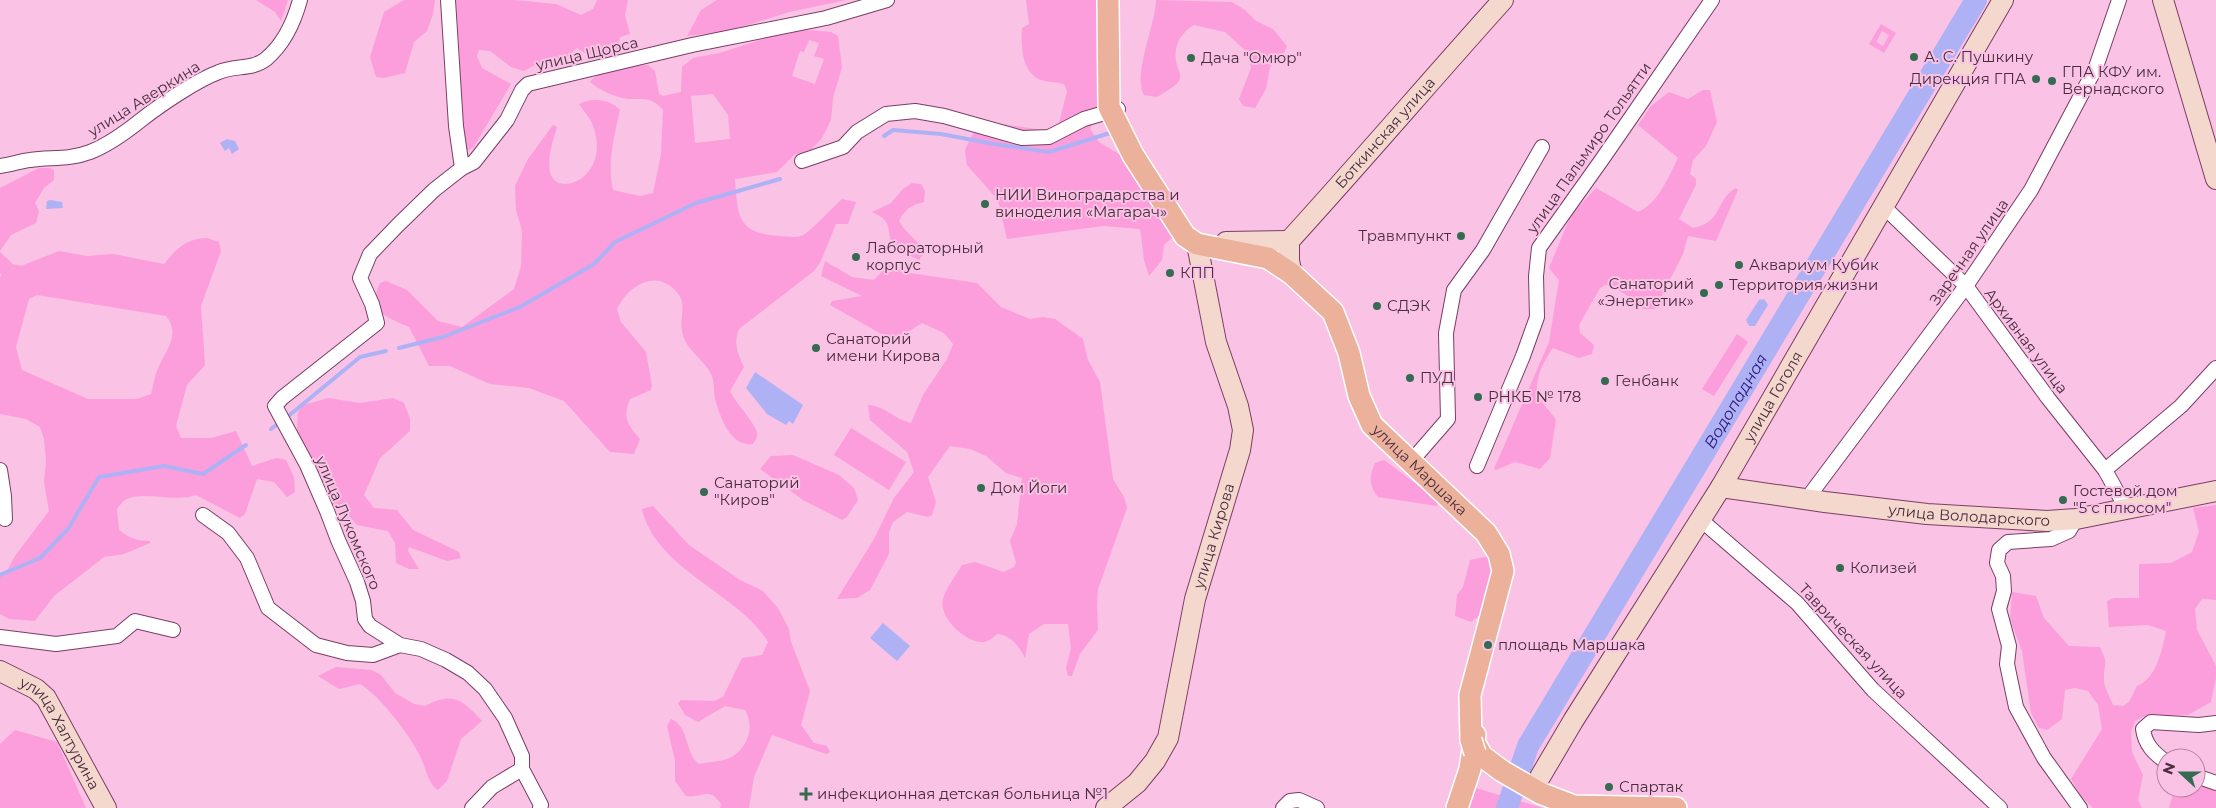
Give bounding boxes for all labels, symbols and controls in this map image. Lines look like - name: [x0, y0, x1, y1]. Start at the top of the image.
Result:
- street label: улица Щорса: [533, 33, 640, 75]
- place label: А. С. Пушкину: [1924, 47, 2034, 66]
- place label: Дача "Омюр": [1201, 48, 1302, 67]
- marker: А. С. Пушкину: [1908, 51, 1920, 63]
- marker: Дача "Омюр": [1185, 52, 1197, 64]
- street label: улица Аверкина: [83, 56, 203, 141]
- street label: улица Пальмиро Тольятти: [1522, 59, 1655, 238]
- place label: ГПА КФУ им. Вернадского: [2062, 62, 2164, 98]
- place label: Дирекция ГПА: [1910, 69, 2026, 88]
- street label: Боткинская улица: [1331, 73, 1439, 192]
- marker: Дирекция ГПА: [2030, 73, 2042, 85]
- marker: ГПА КФУ им. Вернадского: [2046, 75, 2058, 87]
- place label: НИИ Виноградарства и виноделия «Магарач»: [995, 185, 1180, 221]
- street label: Заречная улица: [1925, 195, 2012, 308]
- marker: НИИ Виноградарства и виноделия «Магарач»: [979, 198, 991, 210]
- place label: Травмпункт: [1358, 226, 1452, 245]
- marker: Травмпункт: [1455, 230, 1467, 242]
- place label: Лабораторный корпус: [866, 238, 984, 274]
- marker: Лабораторный корпус: [850, 251, 862, 263]
- place label: Аквариум Кубик: [1749, 255, 1879, 274]
- marker: Аквариум Кубик: [1733, 259, 1745, 271]
- place label: КПП: [1180, 263, 1215, 282]
- marker: КПП: [1164, 267, 1176, 279]
- place label: Санаторий «Энергетик»: [1598, 274, 1694, 310]
- place label: Территория жизни: [1729, 275, 1878, 294]
- marker: Территория жизни: [1713, 279, 1725, 291]
- street label: Архивная улица: [1981, 284, 2072, 397]
- marker: Санаторий «Энергетик»: [1698, 287, 1710, 299]
- place label: СДЭК: [1387, 296, 1431, 315]
- marker: СДЭК: [1371, 300, 1383, 312]
- place label: Санаторий имени Кирова: [826, 329, 940, 365]
- marker: Санаторий имени Кирова: [810, 342, 822, 354]
- street label: улица Гоголя: [1739, 348, 1807, 446]
- water label: Водопадная: [1700, 351, 1771, 452]
- place label: ПУД: [1420, 368, 1454, 387]
- place label: Генбанк: [1615, 371, 1679, 390]
- marker: ПУД: [1404, 372, 1416, 384]
- marker: Генбанк: [1599, 375, 1611, 387]
- place label: РНКБ № 178: [1488, 387, 1581, 406]
- marker: РНКБ № 178: [1472, 391, 1484, 403]
- street label: улица Маршака: [1368, 419, 1472, 519]
- street label: улица Лукомского: [311, 452, 385, 593]
- place label: Санаторий "Киров": [714, 473, 799, 509]
- place label: Дом Йоги: [991, 478, 1067, 497]
- street label: улица Кирова: [1188, 481, 1238, 592]
- place label: Гостевой дом "5 с плюсом": [2073, 481, 2178, 517]
- marker: Дом Йоги: [975, 482, 987, 494]
- marker: Санаторий "Киров": [698, 486, 710, 498]
- marker: Гостевой дом "5 с плюсом": [2057, 494, 2069, 506]
- street label: улица Володарского: [1886, 499, 2051, 530]
- place label: Колизей: [1850, 558, 1917, 577]
- marker: Колизей: [1834, 562, 1846, 574]
- street label: Таврическая улица: [1795, 579, 1912, 702]
- place label: площадь Маршака: [1498, 635, 1645, 654]
- marker: площадь Маршака: [1482, 639, 1494, 651]
- street label: улица Халтурина: [16, 672, 104, 793]
- north arrow: [2156, 748, 2206, 798]
- text: N: [2158, 760, 2179, 777]
- place label: Спартак: [1619, 777, 1683, 796]
- marker: Спартак: [1603, 781, 1615, 793]
- place label: инфекционная детская больница №1: [817, 784, 1108, 803]
- marker: инфекционная детская больница №1: [799, 787, 813, 801]

